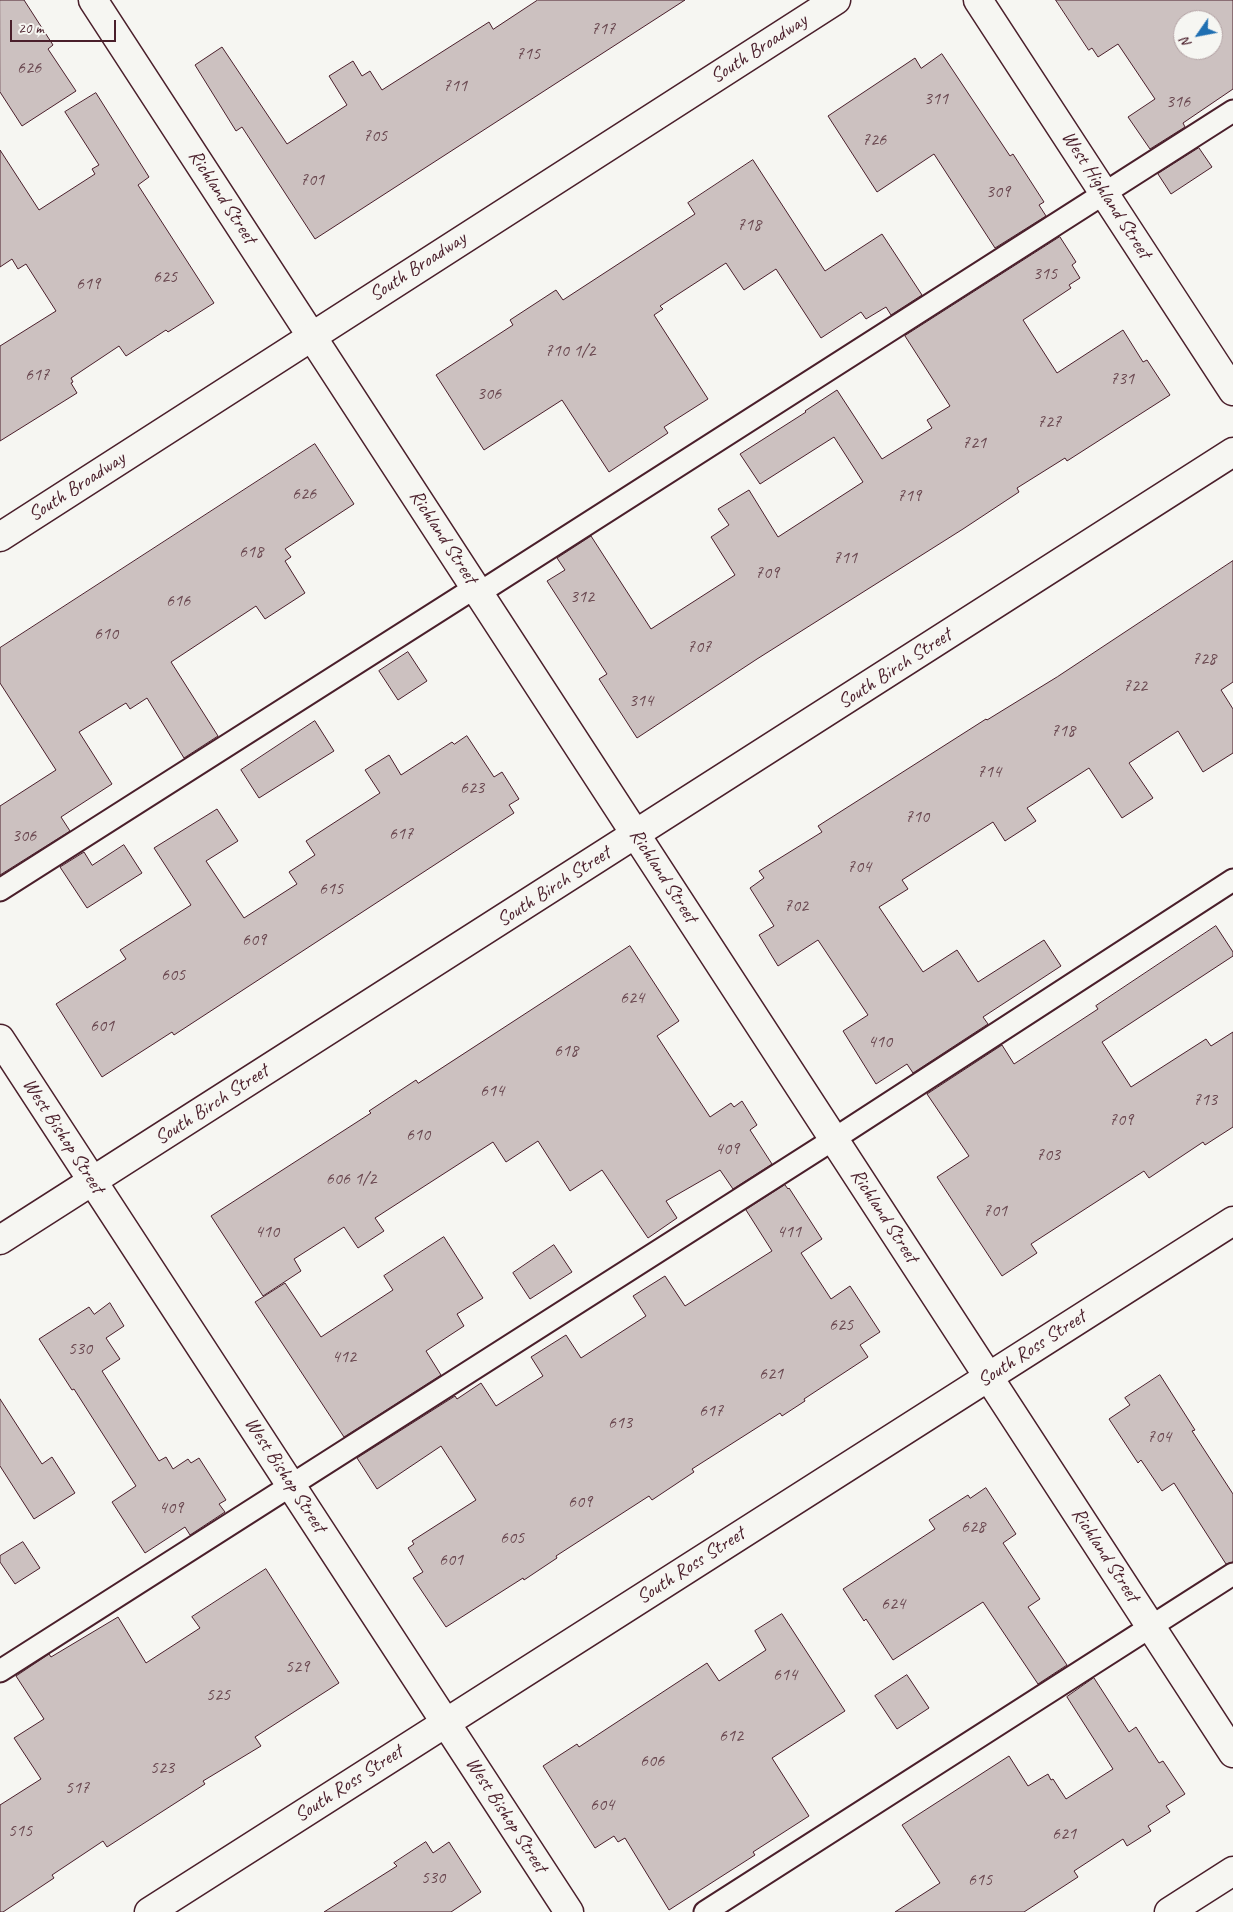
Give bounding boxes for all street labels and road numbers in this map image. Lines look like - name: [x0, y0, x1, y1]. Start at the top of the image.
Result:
- street label: South Broadway: [706, 9, 812, 89]
- street label: West Highland Street: [1056, 127, 1156, 263]
- street label: Richland Street: [183, 145, 261, 249]
- street label: South Broadway: [365, 227, 471, 307]
- street label: South Broadway: [24, 447, 130, 527]
- street label: Richland Street: [404, 485, 482, 589]
- street label: South Birch Street: [834, 623, 956, 715]
- street label: Richland Street: [624, 824, 702, 928]
- street label: South Birch Street: [493, 841, 615, 933]
- street label: South Birch Street: [151, 1059, 273, 1151]
- street label: West Bishop Street: [17, 1074, 109, 1198]
- street label: Richland Street: [845, 1164, 923, 1268]
- street label: South Ross Street: [973, 1305, 1091, 1393]
- street label: West Bishop Street: [239, 1413, 331, 1537]
- street label: Richland Street: [1066, 1503, 1144, 1607]
- street label: South Ross Street: [632, 1522, 750, 1610]
- street label: South Ross Street: [290, 1740, 408, 1828]
- street label: West Bishop Street: [460, 1753, 552, 1877]

